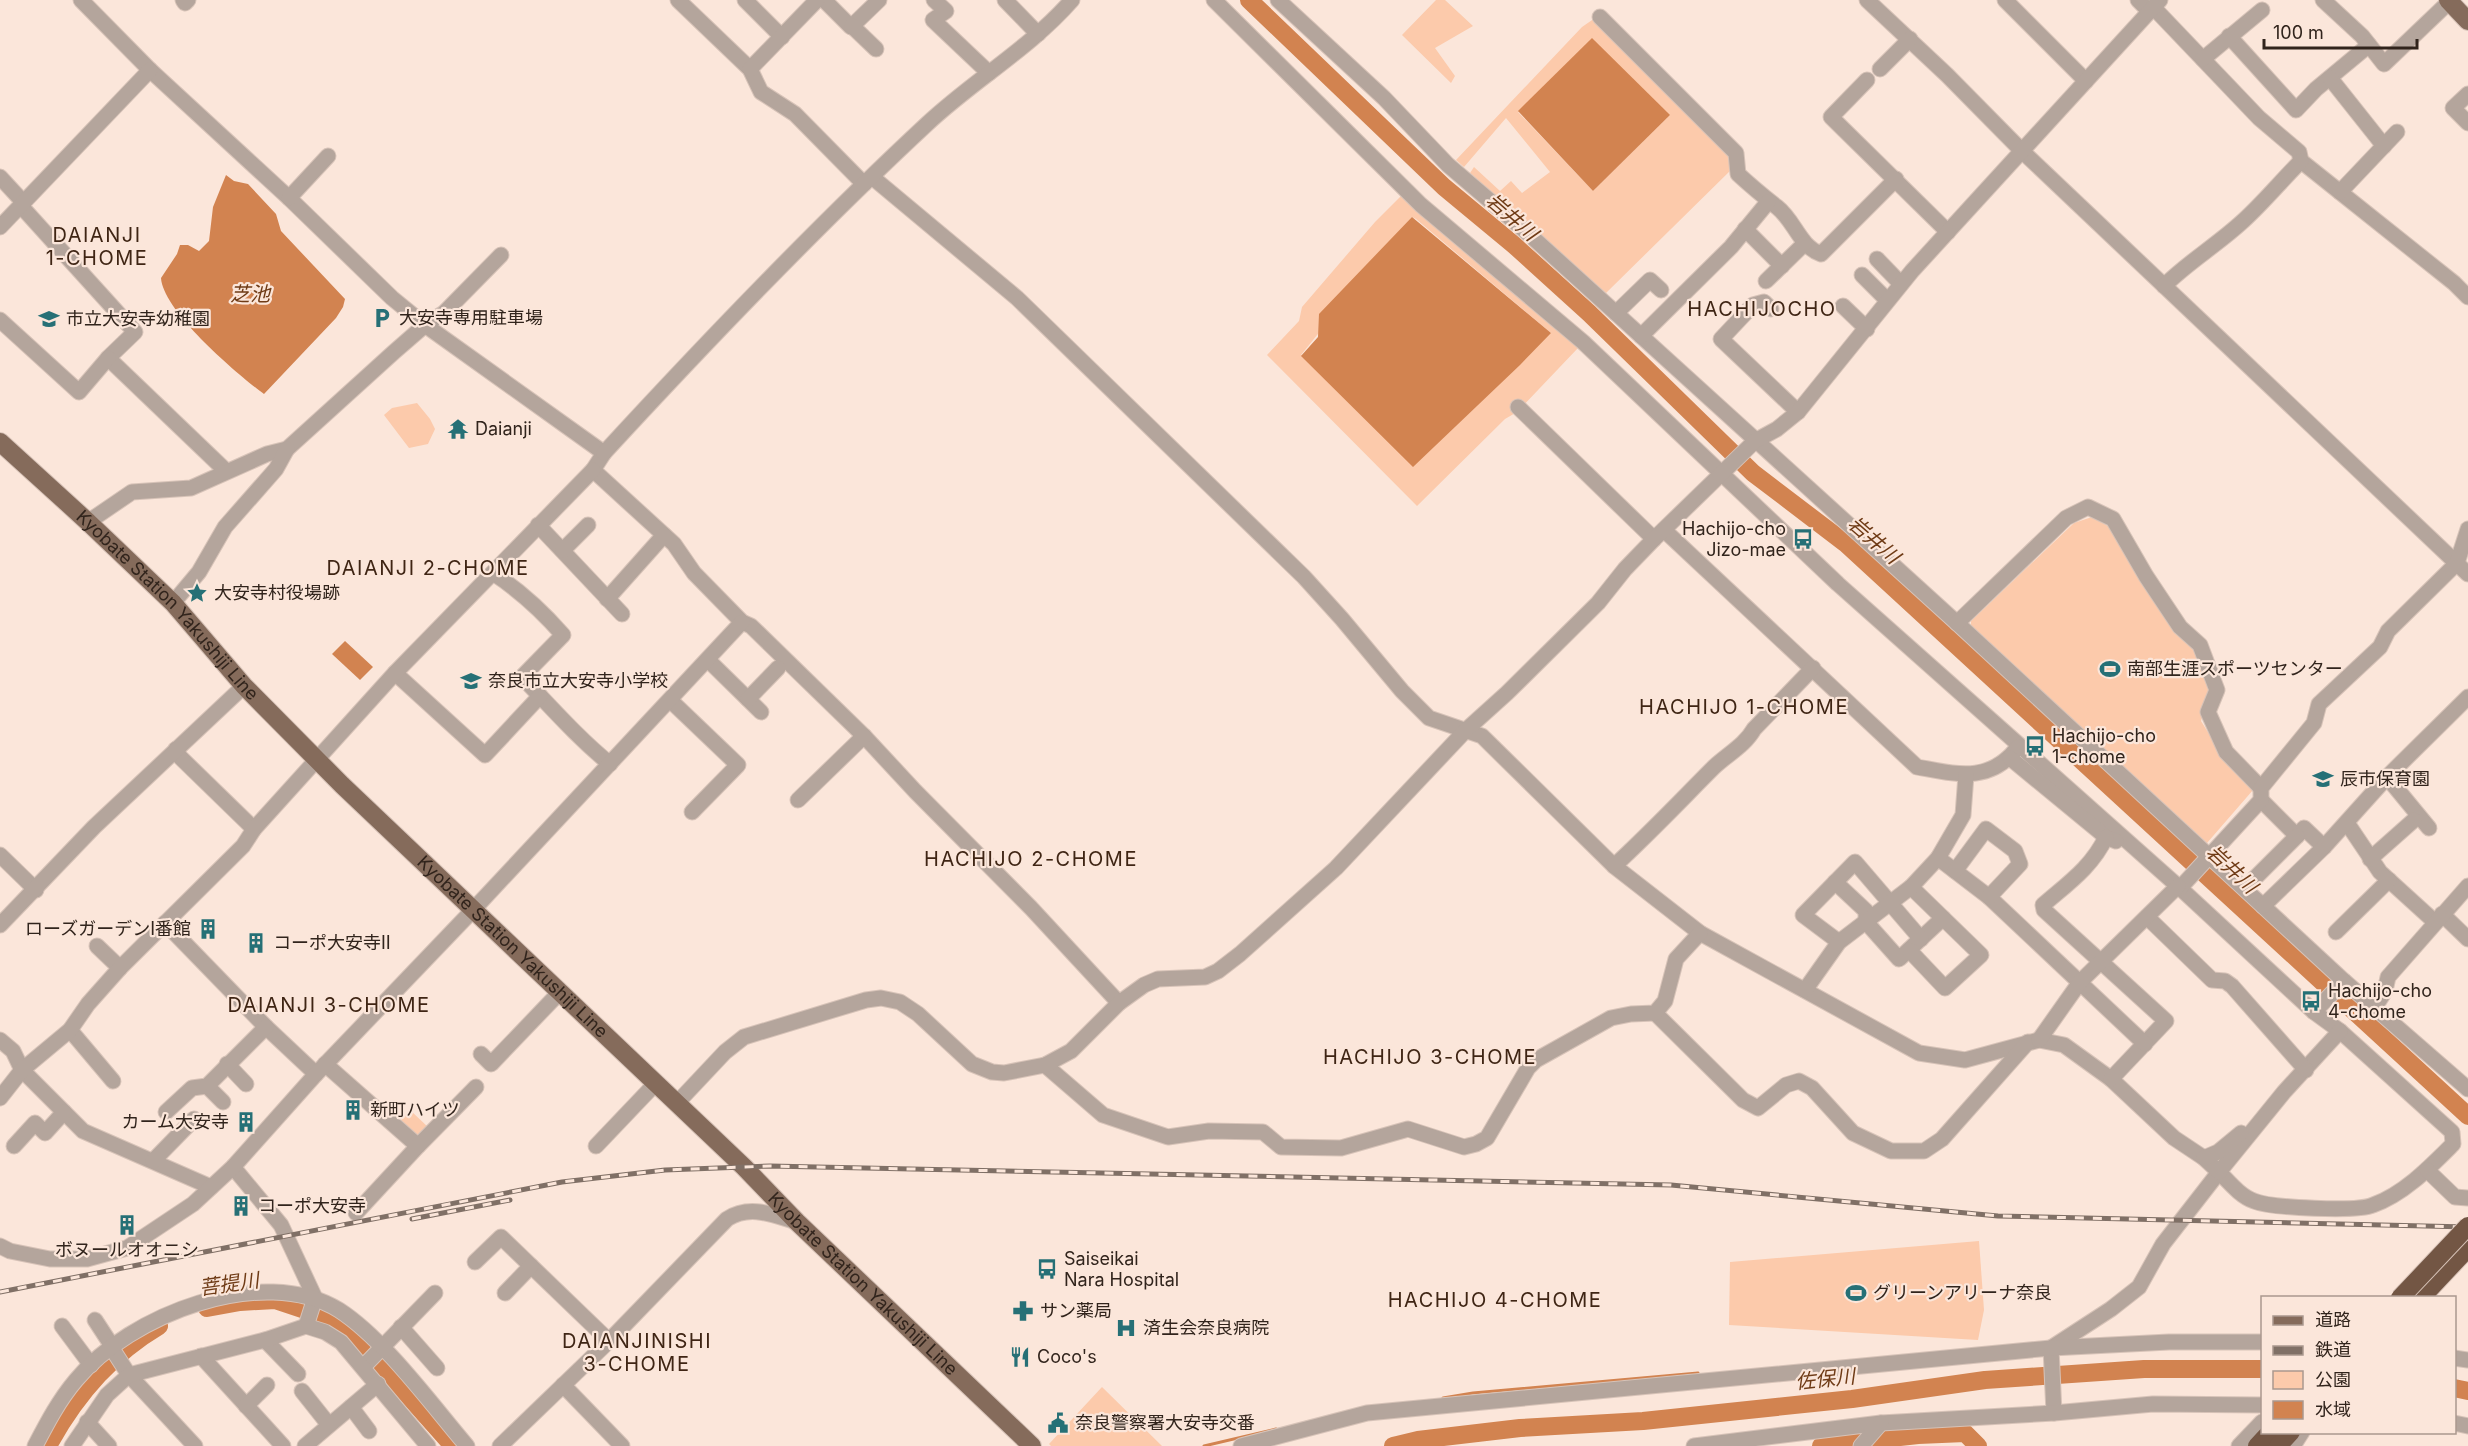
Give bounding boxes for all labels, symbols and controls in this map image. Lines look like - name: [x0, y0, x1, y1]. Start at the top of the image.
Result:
- scale bar: [2264, 12, 2417, 50]
- text: 100 m: [2273, 22, 2324, 43]
- water label: 岩井川: [1481, 188, 1544, 247]
- district label: DAIANJI 1-CHOME: [46, 223, 148, 270]
- water label: 芝池: [230, 282, 272, 306]
- district label: HACHIJOCHO: [1687, 297, 1837, 321]
- parking icon: 大安寺専用駐車場: [370, 306, 394, 330]
- school or university icon: 市立大安寺幼稚園: [37, 307, 61, 331]
- place label: 大安寺専用駐車場: [399, 307, 543, 328]
- place label: 市立大安寺幼稚園: [66, 308, 210, 329]
- temple icon: Daianji: [446, 417, 470, 441]
- place label: Daianji: [475, 418, 532, 439]
- street label: Kyobate Station Yakushiji Line: [72, 506, 263, 704]
- water label: 岩井川: [1843, 511, 1906, 570]
- place label: Hachijo-cho Jizo-mae: [1682, 518, 1786, 560]
- bus stop icon: Hachijo-cho Jizo-mae: [1791, 527, 1815, 551]
- district label: DAIANJI 2-CHOME: [327, 556, 529, 580]
- place icon: 大安寺村役場跡: [185, 581, 209, 605]
- place label: 大安寺村役場跡: [214, 582, 340, 603]
- sports icon: 南部生涯スポーツセンター: [2098, 657, 2122, 681]
- place label: 南部生涯スポーツセンター: [2127, 658, 2343, 679]
- school or university icon: 奈良市立大安寺小学校: [459, 669, 483, 693]
- place label: 奈良市立大安寺小学校: [488, 670, 668, 691]
- district label: HACHIJO 1-CHOME: [1639, 695, 1849, 719]
- place label: Hachijo-cho 1-chome: [2052, 725, 2156, 767]
- bus stop icon: Hachijo-cho 1-chome: [2023, 734, 2047, 758]
- school or university icon: 辰市保育園: [2311, 767, 2335, 791]
- place label: 辰市保育園: [2340, 768, 2430, 789]
- water label: 岩井川: [2202, 840, 2264, 900]
- district label: HACHIJO 2-CHOME: [924, 847, 1138, 871]
- street label: Kyobate Station Yakushiji Line: [413, 851, 612, 1042]
- building icon: ローズガーデンⅠ番館: [196, 917, 220, 941]
- place label: ローズガーデンⅠ番館: [25, 918, 191, 939]
- building icon: コーポ大安寺Ⅱ: [244, 931, 268, 955]
- place label: コーポ大安寺Ⅱ: [273, 932, 391, 953]
- place label: Hachijo-cho 4-chome: [2328, 980, 2432, 1022]
- bus stop icon: Hachijo-cho 4-chome: [2299, 989, 2323, 1013]
- district label: DAIANJI 3-CHOME: [227, 993, 431, 1017]
- district label: HACHIJO 3-CHOME: [1323, 1045, 1537, 1069]
- building icon: 新町ハイツ: [341, 1098, 365, 1122]
- place label: 新町ハイツ: [370, 1099, 460, 1120]
- building icon: カーム大安寺: [234, 1110, 258, 1134]
- place label: カーム大安寺: [122, 1111, 229, 1132]
- street label: Kyobate Station Yakushiji Line: [764, 1188, 962, 1379]
- building icon: コーポ大安寺: [229, 1194, 253, 1218]
- place label: コーポ大安寺: [258, 1195, 366, 1216]
- building icon: ボヌールオオニシ: [115, 1213, 139, 1237]
- place label: ボヌールオオニシ: [55, 1239, 199, 1260]
- place label: Saiseikai Nara Hospital: [1064, 1248, 1179, 1290]
- bus stop icon: Saiseikai Nara Hospital: [1035, 1257, 1059, 1281]
- water label: 菩提川: [198, 1268, 262, 1300]
- sports icon: グリーンアリーナ奈良: [1844, 1281, 1868, 1305]
- place label: グリーンアリーナ奈良: [1873, 1282, 2052, 1303]
- district label: HACHIJO 4-CHOME: [1388, 1288, 1602, 1312]
- legend: [2261, 1296, 2456, 1434]
- pharmacy icon: サン薬局: [1011, 1299, 1035, 1323]
- place label: サン薬局: [1040, 1300, 1112, 1321]
- text: 道路: [2315, 1309, 2351, 1330]
- hospital icon: 済生会奈良病院: [1114, 1316, 1138, 1340]
- place label: 済生会奈良病院: [1143, 1317, 1269, 1338]
- district label: DAIANJINISHI 3-CHOME: [562, 1329, 712, 1376]
- text: 鉄道: [2315, 1339, 2351, 1360]
- restaurant icon: Coco's: [1008, 1345, 1032, 1369]
- place label: Coco's: [1037, 1346, 1097, 1367]
- water label: 佐保川: [1794, 1364, 1858, 1394]
- text: 公園: [2315, 1369, 2351, 1390]
- text: 水域: [2315, 1399, 2351, 1420]
- public building icon: 奈良警察署大安寺交番: [1046, 1411, 1070, 1435]
- place label: 奈良警察署大安寺交番: [1075, 1412, 1255, 1433]

